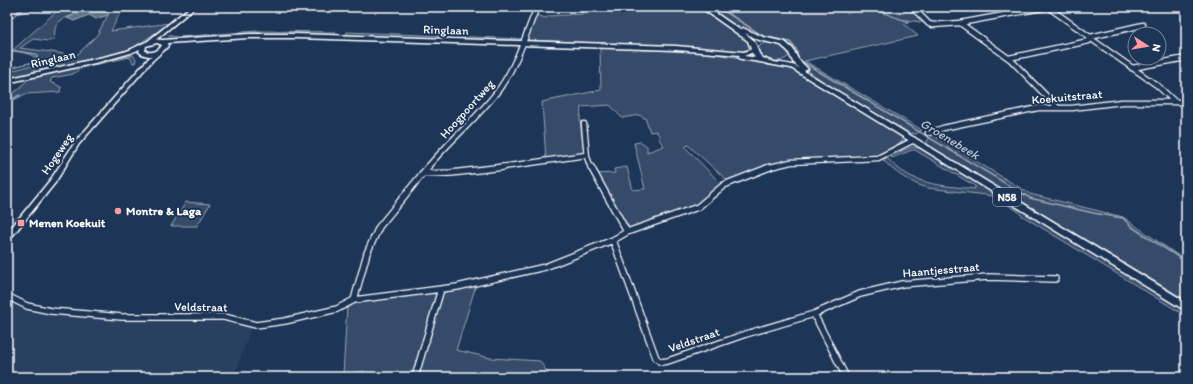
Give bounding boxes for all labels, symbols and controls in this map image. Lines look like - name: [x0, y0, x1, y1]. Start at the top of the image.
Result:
- street label: Ringlaan: [423, 22, 469, 38]
- north arrow: [1127, 26, 1167, 66]
- text: N: [1149, 43, 1163, 53]
- street label: Ringlaan: [29, 47, 77, 71]
- street label: Hoogpoortweg: [437, 76, 498, 141]
- street label: Koekuitstraat: [1031, 87, 1103, 107]
- water label: Groenebeek: [918, 116, 983, 163]
- street label: Hogeweg: [38, 130, 76, 177]
- road number: N58: [993, 188, 1021, 206]
- place label: Montre & Laga: [126, 204, 202, 219]
- marker: Montre & Laga: [113, 206, 123, 216]
- place label: Menen Koekuit: [29, 216, 106, 230]
- marker: Menen Koekuit: [16, 218, 26, 228]
- street label: Haantjesstraat: [902, 260, 981, 280]
- street label: Veldstraat: [174, 300, 228, 314]
- street label: Veldstraat: [667, 325, 722, 355]

